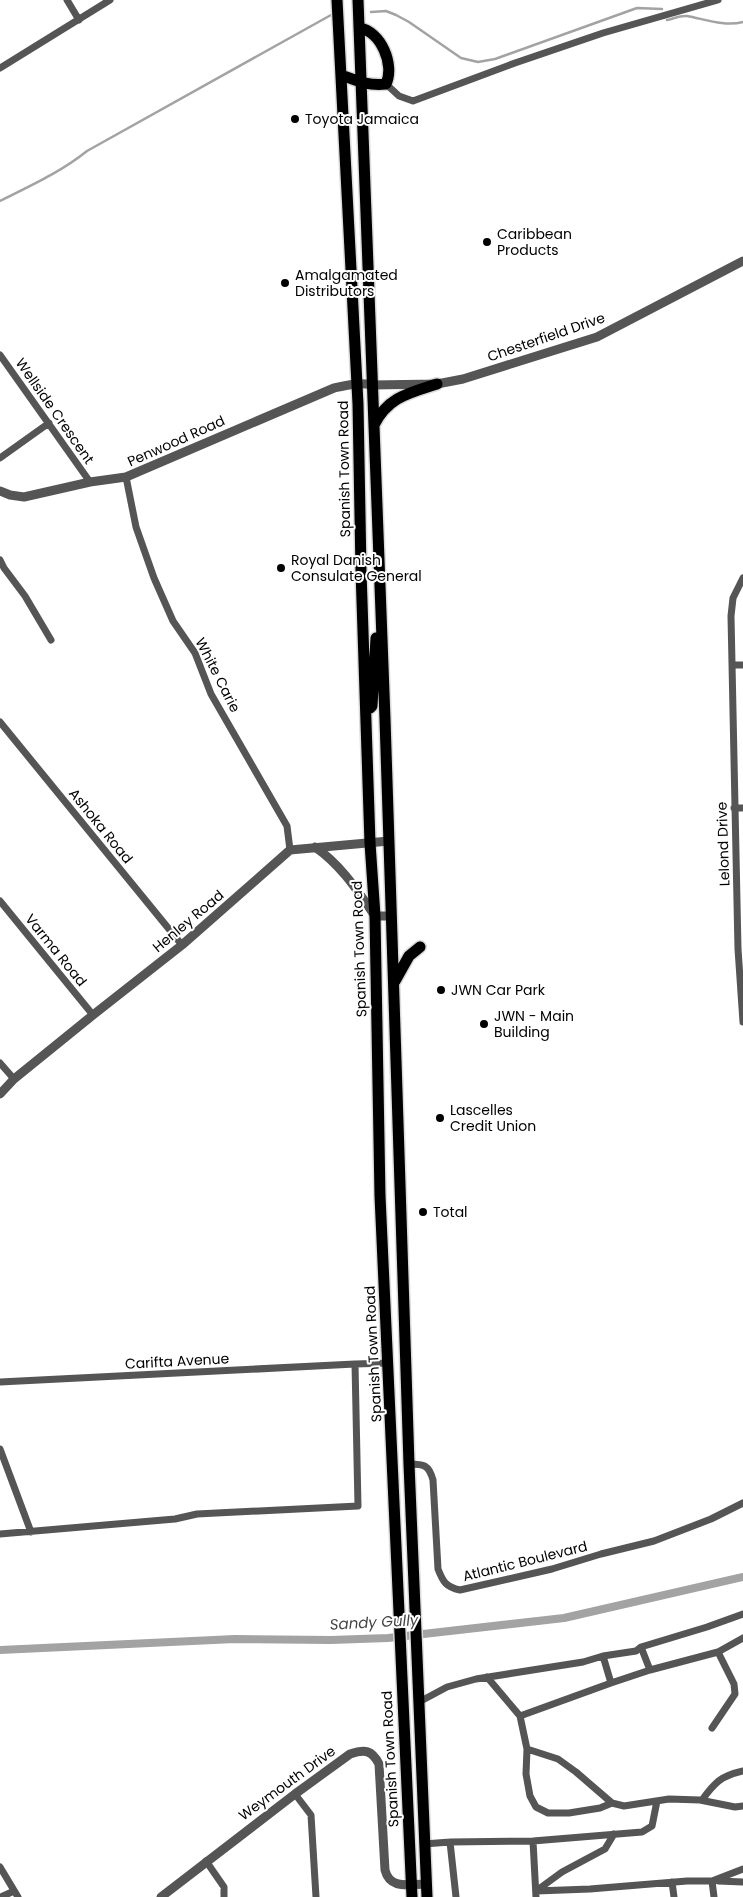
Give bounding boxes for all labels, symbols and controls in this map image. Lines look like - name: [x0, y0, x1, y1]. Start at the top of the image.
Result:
- place label: Toyota Jamaica: [305, 109, 419, 129]
- marker: Toyota Jamaica: [289, 113, 301, 125]
- place label: Caribbean Products: [497, 224, 572, 260]
- marker: Caribbean Products: [481, 236, 493, 248]
- place label: Amalgamated Distributors: [295, 265, 398, 301]
- marker: Amalgamated Distributors: [279, 277, 291, 289]
- street label: Chesterfield Drive: [484, 307, 608, 367]
- street label: Wellside Crescent: [11, 354, 99, 468]
- street label: Spanish Town Road: [333, 400, 355, 538]
- street label: Penwood Road: [124, 411, 228, 471]
- place label: Royal Danish Consulate General: [291, 550, 422, 586]
- marker: Royal Danish Consulate General: [275, 562, 287, 574]
- street label: White Carie: [191, 634, 245, 716]
- street label: Ashoka Road: [64, 784, 138, 868]
- street label: Lelond Drive: [712, 801, 734, 887]
- street label: Spanish Town Road: [347, 880, 371, 1018]
- street label: Henley Road: [148, 885, 228, 957]
- street label: Varma Road: [20, 909, 92, 991]
- place label: JWN Car Park: [451, 980, 546, 1000]
- marker: JWN Car Park: [435, 984, 447, 996]
- place label: JWN - Main Building: [494, 1006, 574, 1042]
- marker: JWN - Main Building: [478, 1018, 490, 1030]
- place label: Lascelles Credit Union: [450, 1100, 536, 1136]
- marker: Lascelles Credit Union: [434, 1112, 446, 1124]
- place label: Total: [433, 1202, 468, 1222]
- marker: Total: [417, 1206, 429, 1218]
- street label: Spanish Town Road: [359, 1285, 387, 1423]
- street label: Carifta Avenue: [124, 1348, 230, 1374]
- street label: Atlantic Boulevard: [461, 1536, 589, 1586]
- water label: Sandy Gully: [329, 1609, 419, 1635]
- street label: Spanish Town Road: [376, 1690, 404, 1828]
- street label: Weymouth Drive: [234, 1741, 340, 1825]

